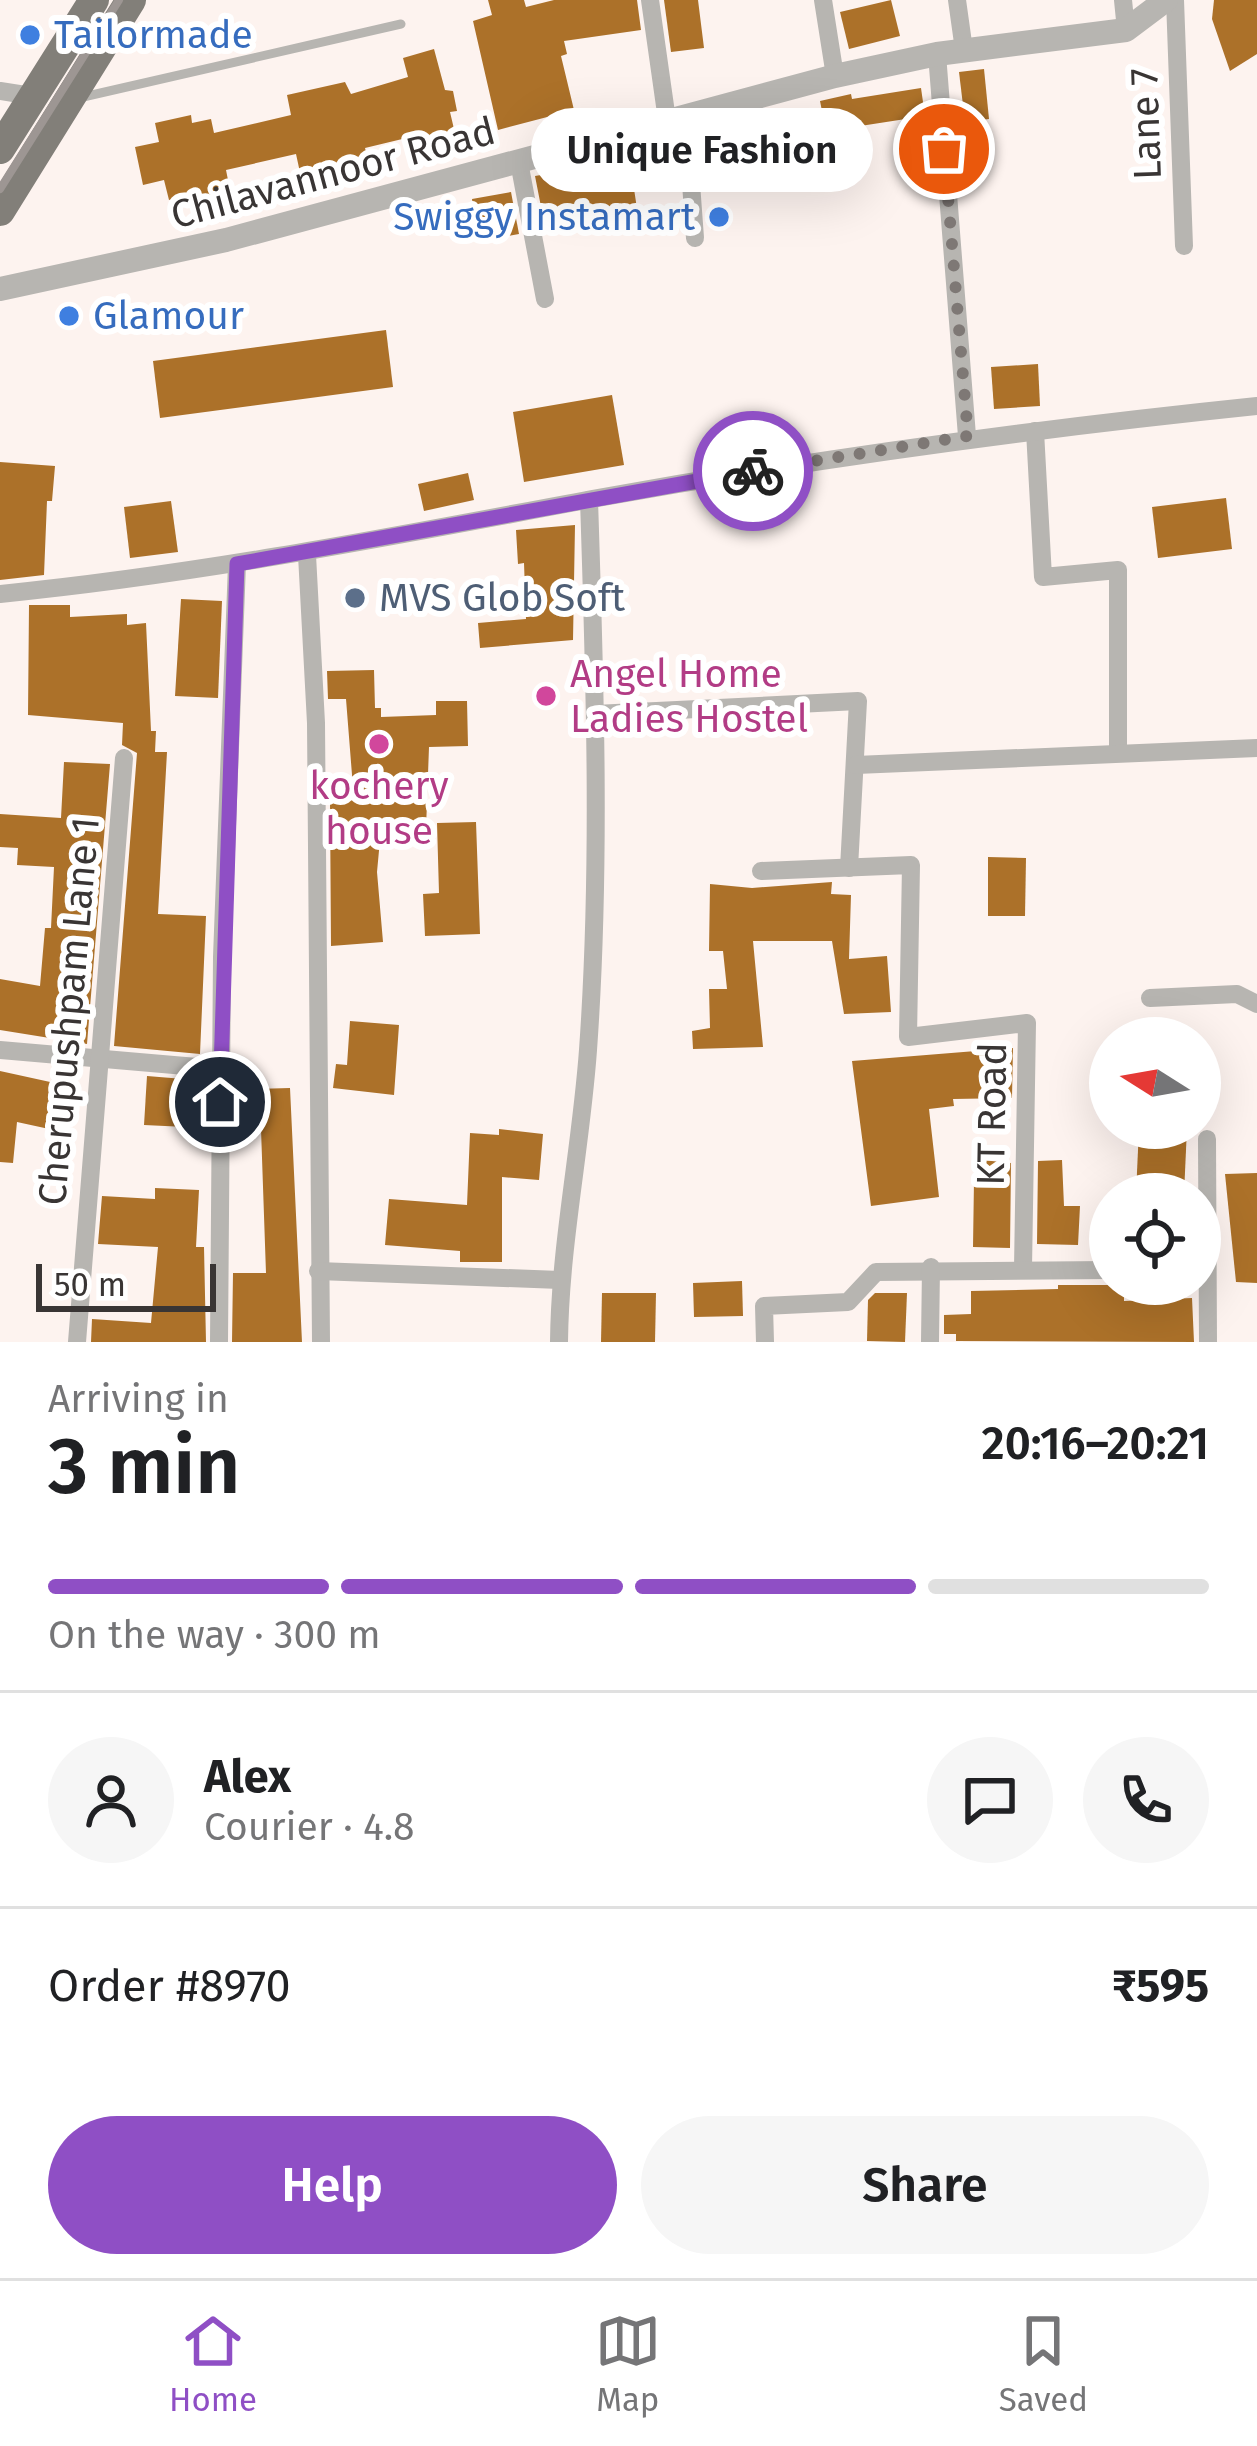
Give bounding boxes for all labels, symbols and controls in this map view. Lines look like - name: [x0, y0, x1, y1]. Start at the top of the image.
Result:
- place label: Tailormade: [54, 12, 253, 58]
- marker: Tailormade: [17, 22, 43, 48]
- street label: Lane 7: [1121, 67, 1171, 181]
- pin: [893, 98, 995, 200]
- callout: Unique Fashion: [530, 107, 872, 191]
- street label: Chilavannoor Road: [166, 108, 500, 238]
- icon: bag: [911, 116, 977, 182]
- text: Unique Fashion: [566, 127, 838, 173]
- place label: Swiggy Instamart: [393, 194, 696, 240]
- marker: Swiggy Instamart: [706, 204, 732, 230]
- place label: Glamour: [93, 293, 244, 339]
- marker: Glamour: [56, 303, 82, 329]
- courier: [693, 411, 813, 531]
- icon: bike: [720, 438, 786, 504]
- place label: MVS Glob Soft: [379, 575, 626, 621]
- marker: MVS Glob Soft: [342, 585, 368, 611]
- place label: Angel Home Ladies Hostel: [570, 651, 808, 742]
- marker: Angel Home Ladies Hostel: [533, 683, 559, 709]
- marker: kochery house: [366, 731, 392, 757]
- place label: kochery house: [309, 763, 449, 854]
- street label: Cherupushpam Lane 1: [29, 815, 109, 1207]
- north arrow: [1089, 1017, 1221, 1149]
- map controls: [1089, 1017, 1221, 1305]
- street label: KT Road: [968, 1042, 1016, 1186]
- pin: [169, 1051, 271, 1153]
- icon: home: [187, 1069, 253, 1135]
- button: locate: [1089, 1173, 1221, 1305]
- scale bar: [36, 1258, 216, 1311]
- text: 50 m: [54, 1265, 126, 1305]
- text: Arriving in: [48, 1376, 229, 1422]
- text: 20:16–20:21: [982, 1417, 1209, 1471]
- text: 3 min: [48, 1420, 241, 1514]
- text: On the way · 300 m: [48, 1612, 381, 1658]
- button: person: [48, 1737, 174, 1863]
- button: chat: [927, 1737, 1053, 1863]
- button: phone: [1083, 1737, 1209, 1863]
- text: Alex: [204, 1750, 291, 1804]
- text: Courier · 4.8: [204, 1804, 415, 1850]
- text: Order #8970: [48, 1959, 291, 2013]
- text: ₹595: [1112, 1959, 1209, 2013]
- button: Help: [48, 2116, 617, 2254]
- button: Share: [641, 2116, 1209, 2254]
- tab: Home: [169, 2308, 257, 2420]
- tab: Map: [595, 2308, 661, 2420]
- tab: Saved: [999, 2308, 1088, 2420]

